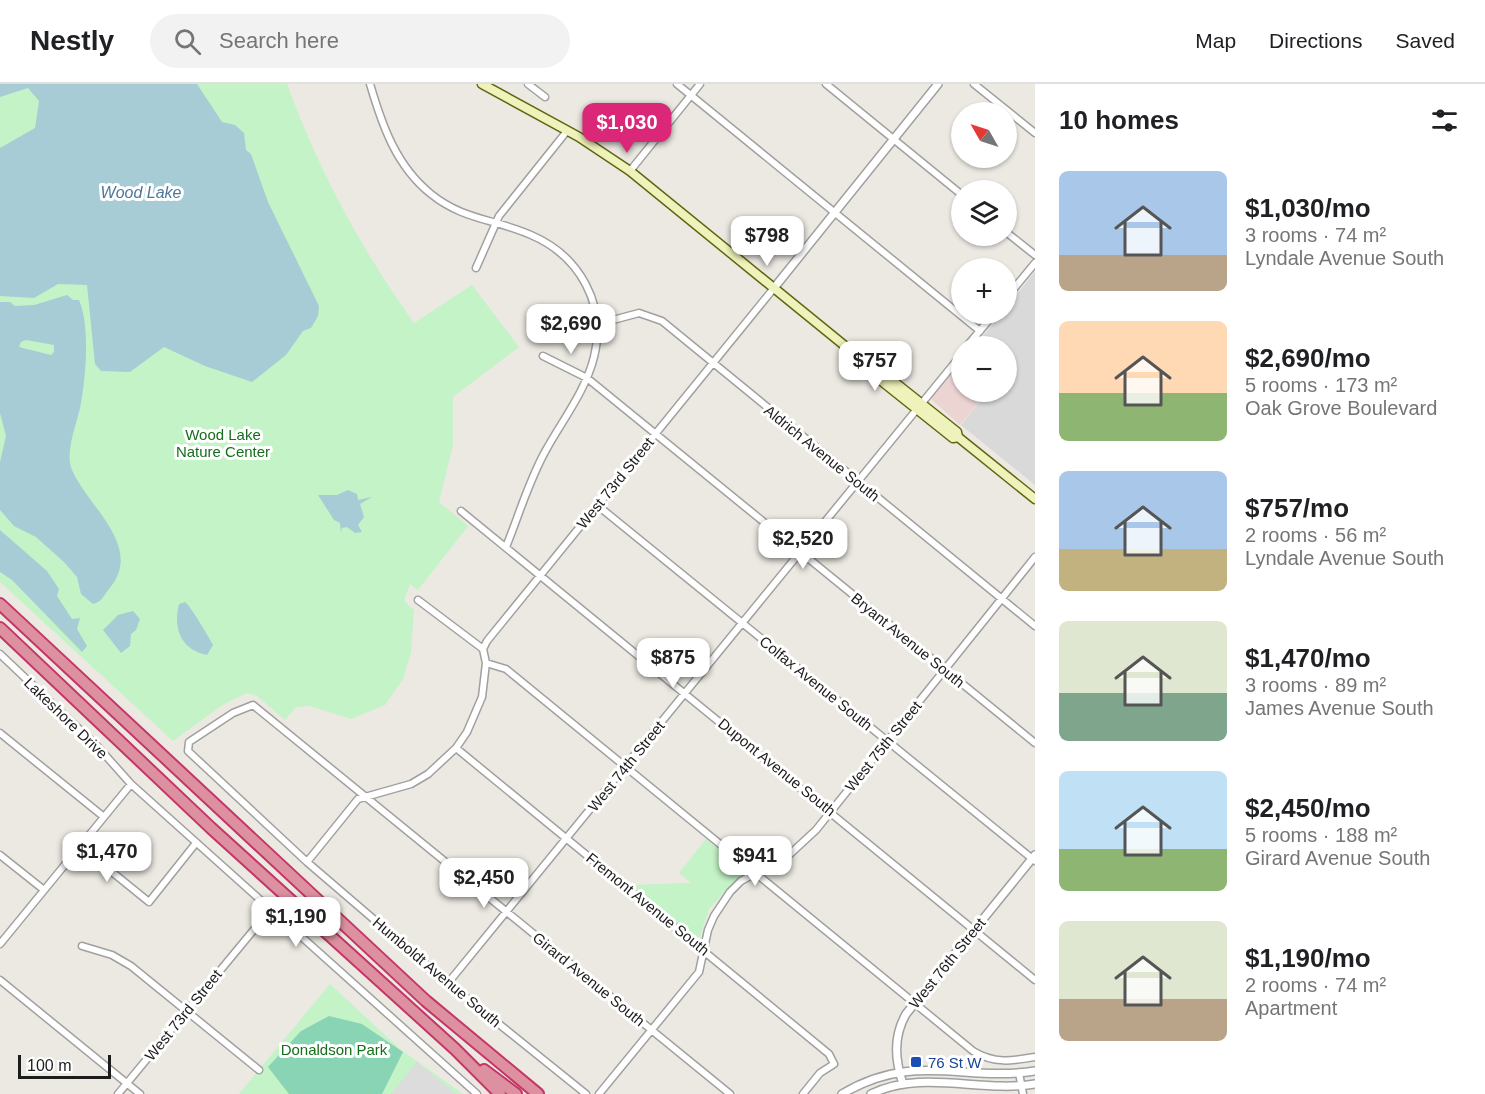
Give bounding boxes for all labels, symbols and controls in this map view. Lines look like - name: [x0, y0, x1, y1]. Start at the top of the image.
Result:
- search box: [150, 14, 570, 68]
- text: Nestly: [30, 25, 114, 56]
- icon: search: [171, 25, 204, 58]
- text: Search here: [219, 28, 339, 53]
- text: Map: [1195, 29, 1236, 52]
- text: Directions: [1269, 29, 1362, 52]
- text: Saved: [1395, 29, 1455, 52]
- north arrow: [951, 102, 1017, 168]
- map controls: [951, 102, 1017, 402]
- pin: $1,030: [578, 103, 676, 154]
- icon: filters: [1428, 104, 1461, 137]
- text: 10 homes: [1059, 105, 1179, 135]
- text: $1,030: [596, 111, 658, 133]
- button: layers: [951, 180, 1017, 246]
- water label: Wood Lake: [101, 184, 182, 201]
- text: $1,030/mo: [1245, 193, 1371, 223]
- icon: home: [1107, 195, 1179, 267]
- pin: $798: [731, 216, 803, 267]
- text: $798: [745, 224, 789, 246]
- text: 3 rooms · 74 m²: [1245, 224, 1386, 246]
- text: Lyndale Avenue South: [1245, 247, 1444, 269]
- button: +: [951, 258, 1017, 324]
- pin: $2,690: [522, 304, 620, 355]
- text: $2,690: [540, 312, 602, 334]
- button: −: [951, 336, 1017, 402]
- pin: $757: [839, 341, 911, 392]
- text: $2,690/mo: [1245, 343, 1371, 373]
- icon: home: [1107, 345, 1179, 417]
- text: $757: [853, 349, 897, 371]
- text: 5 rooms · 173 m²: [1245, 374, 1397, 396]
- text: Oak Grove Boulevard: [1245, 397, 1437, 419]
- street label: Aldrich Avenue South: [761, 401, 883, 505]
- park label: Wood Lake Nature Center: [176, 426, 270, 460]
- street label: West 73rd Street: [573, 433, 657, 532]
- text: $757/mo: [1245, 493, 1349, 523]
- icon: home: [1107, 495, 1179, 567]
- pin: $2,520: [754, 519, 852, 570]
- text: 2 rooms · 56 m²: [1245, 524, 1386, 546]
- text: $2,520: [772, 527, 834, 549]
- text: Lyndale Avenue South: [1245, 547, 1444, 569]
- street label: Bryant Avenue South: [848, 589, 968, 691]
- street label: Colfax Avenue South: [756, 632, 876, 734]
- pin: $875: [637, 638, 709, 689]
- text: $1,470/mo: [1245, 643, 1371, 673]
- icon: home: [1107, 645, 1179, 717]
- text: $875: [651, 646, 695, 668]
- street label: Lakeshore Drive: [21, 674, 111, 762]
- text: 3 rooms · 89 m²: [1245, 674, 1386, 696]
- street label: West 75th Street: [841, 697, 925, 795]
- text: James Avenue South: [1245, 697, 1434, 719]
- street label: Dupont Avenue South: [715, 715, 839, 819]
- street label: West 74th Street: [584, 717, 668, 815]
- text: $2,450/mo: [1245, 793, 1371, 823]
- icon: home: [1107, 795, 1179, 867]
- text: 5 rooms · 188 m²: [1245, 824, 1397, 846]
- pin: $1,470: [58, 832, 156, 883]
- pin: $941: [719, 836, 791, 887]
- text: $1,470: [76, 840, 138, 862]
- text: $941: [733, 844, 777, 866]
- text: Girard Avenue South: [1245, 847, 1430, 869]
- street label: Fremont Avenue South: [583, 849, 713, 959]
- pin: $2,450: [435, 858, 533, 909]
- text: $2,450: [453, 866, 515, 888]
- pin: $1,190: [247, 897, 345, 948]
- text: $1,190: [265, 905, 327, 927]
- street label: Humboldt Avenue South: [370, 914, 504, 1030]
- street label: West 76th Street: [905, 914, 989, 1012]
- street label: Girard Avenue South: [530, 929, 648, 1029]
- text: $1,190/mo: [1245, 943, 1371, 973]
- icon: home: [1107, 945, 1179, 1017]
- street label: West 73rd Street: [141, 965, 225, 1064]
- text: 2 rooms · 74 m²: [1245, 974, 1386, 996]
- text: Apartment: [1245, 997, 1337, 1019]
- park label: Donaldson Park: [281, 1041, 388, 1058]
- scale bar: [18, 1052, 111, 1080]
- place label: 76 St W: [928, 1054, 982, 1071]
- marker: 76 St W: [909, 1055, 923, 1069]
- text: 100 m: [27, 1057, 71, 1074]

